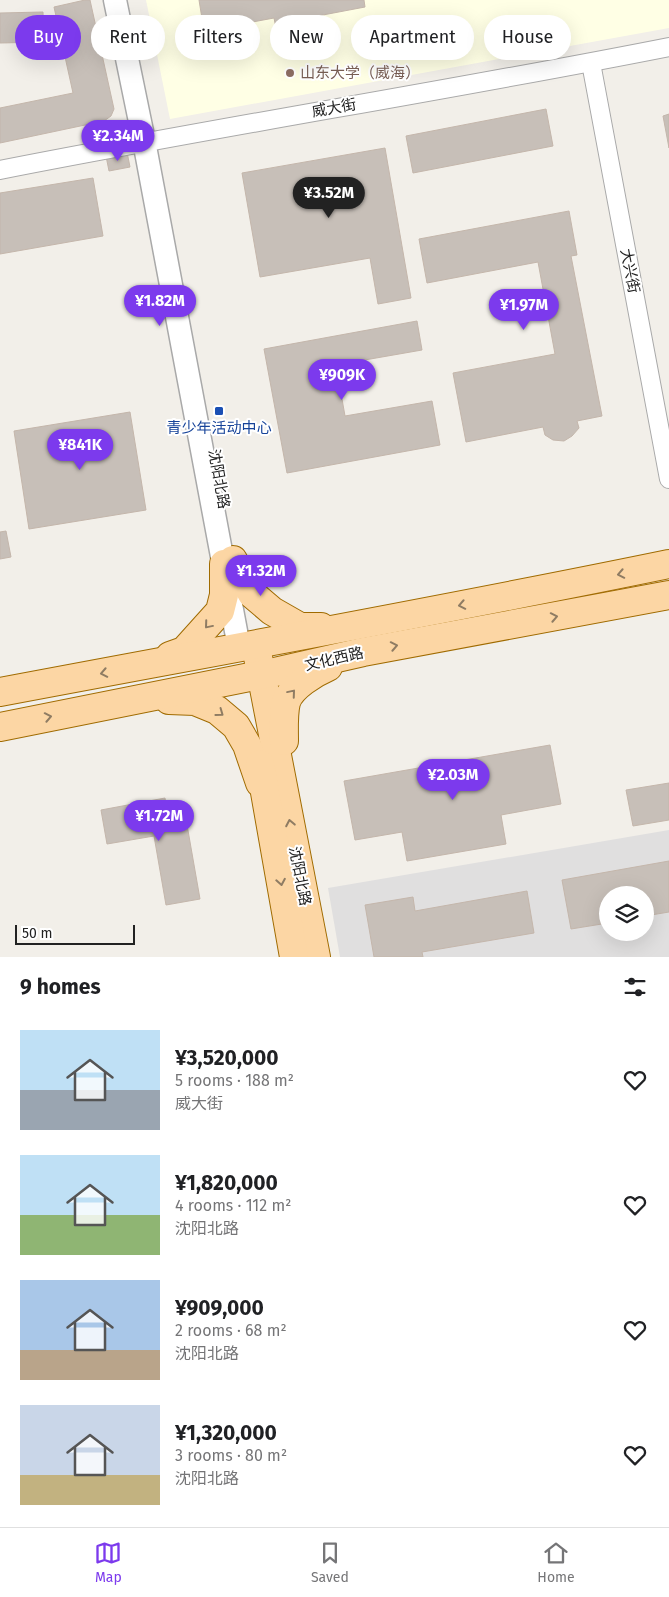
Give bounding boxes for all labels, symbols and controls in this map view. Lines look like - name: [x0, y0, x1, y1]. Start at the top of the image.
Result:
- chip: Buy: [15, 15, 81, 60]
- chip: Rent: [91, 15, 165, 60]
- chip: Filters: [175, 15, 260, 60]
- chip: New: [270, 15, 341, 60]
- chip: Apartment: [351, 15, 474, 60]
- chip: House: [484, 15, 571, 60]
- place label: 山东大学（威海）: [300, 64, 420, 82]
- marker: 山东大学（威海）: [284, 67, 296, 79]
- street label: 威大街: [310, 95, 358, 121]
- pin: ¥2.34M: [77, 120, 159, 162]
- text: ¥2.34M: [92, 126, 144, 145]
- pin: ¥3.52M: [288, 176, 370, 219]
- text: ¥3.52M: [304, 183, 354, 202]
- street label: 大兴街: [617, 247, 643, 295]
- pin: ¥1.82M: [119, 284, 201, 327]
- pin: ¥1.97M: [483, 288, 565, 331]
- text: ¥1.82M: [135, 291, 185, 310]
- text: ¥1.97M: [500, 295, 548, 314]
- pin: ¥909K: [307, 358, 377, 401]
- text: ¥909K: [319, 365, 365, 384]
- marker: 青少年活动中心: [213, 405, 225, 417]
- place label: 青少年活动中心: [166, 419, 272, 437]
- pin: ¥841K: [45, 428, 115, 471]
- text: ¥841K: [58, 435, 102, 454]
- street label: 沈阳北路: [205, 448, 233, 510]
- pin: ¥1.32M: [220, 554, 302, 597]
- text: ¥1.32M: [236, 561, 286, 580]
- one-way arrow: [617, 568, 626, 579]
- one-way arrow: [457, 600, 466, 610]
- one-way arrow: [550, 612, 558, 622]
- one-way arrow: [205, 619, 213, 628]
- one-way arrow: [390, 642, 399, 652]
- street label: 文化西路: [303, 643, 365, 675]
- one-way arrow: [100, 667, 108, 677]
- one-way arrow: [287, 690, 296, 699]
- one-way arrow: [215, 708, 224, 717]
- one-way arrow: [43, 712, 52, 723]
- pin: ¥2.03M: [412, 758, 494, 801]
- text: ¥2.03M: [428, 765, 478, 784]
- pin: ¥1.72M: [118, 800, 200, 842]
- text: ¥1.72M: [135, 806, 183, 825]
- one-way arrow: [286, 819, 296, 828]
- street label: 沈阳北路: [285, 845, 315, 907]
- one-way arrow: [275, 878, 285, 887]
- map controls: [599, 886, 654, 941]
- button: layers: [599, 886, 654, 941]
- scale bar: [15, 922, 135, 945]
- text: 50 m: [22, 925, 53, 942]
- icon: filters: [621, 973, 649, 1001]
- text: 9 homes: [20, 974, 101, 1000]
- text: ¥3,520,000: [175, 1045, 279, 1071]
- icon: home: [60, 1050, 120, 1110]
- icon: heart: [621, 1066, 649, 1094]
- text: 5 rooms · 188 m²: [175, 1071, 294, 1090]
- text: 威大街: [175, 1094, 223, 1113]
- text: ¥1,820,000: [175, 1170, 278, 1196]
- icon: home: [60, 1175, 120, 1235]
- icon: heart: [621, 1191, 649, 1219]
- text: 4 rooms · 112 m²: [175, 1196, 291, 1215]
- text: 沈阳北路: [175, 1219, 239, 1238]
- text: ¥909,000: [175, 1295, 264, 1321]
- icon: home: [60, 1300, 120, 1360]
- icon: heart: [621, 1316, 649, 1344]
- text: 2 rooms · 68 m²: [175, 1321, 287, 1340]
- text: 沈阳北路: [175, 1344, 239, 1363]
- text: ¥1,320,000: [175, 1420, 277, 1446]
- icon: home: [60, 1425, 120, 1485]
- icon: heart: [621, 1441, 649, 1469]
- text: 3 rooms · 80 m²: [175, 1446, 287, 1465]
- text: 沈阳北路: [175, 1469, 239, 1488]
- tab: Map: [94, 1539, 122, 1586]
- tab: Saved: [311, 1539, 349, 1586]
- tab: Home: [537, 1539, 575, 1586]

